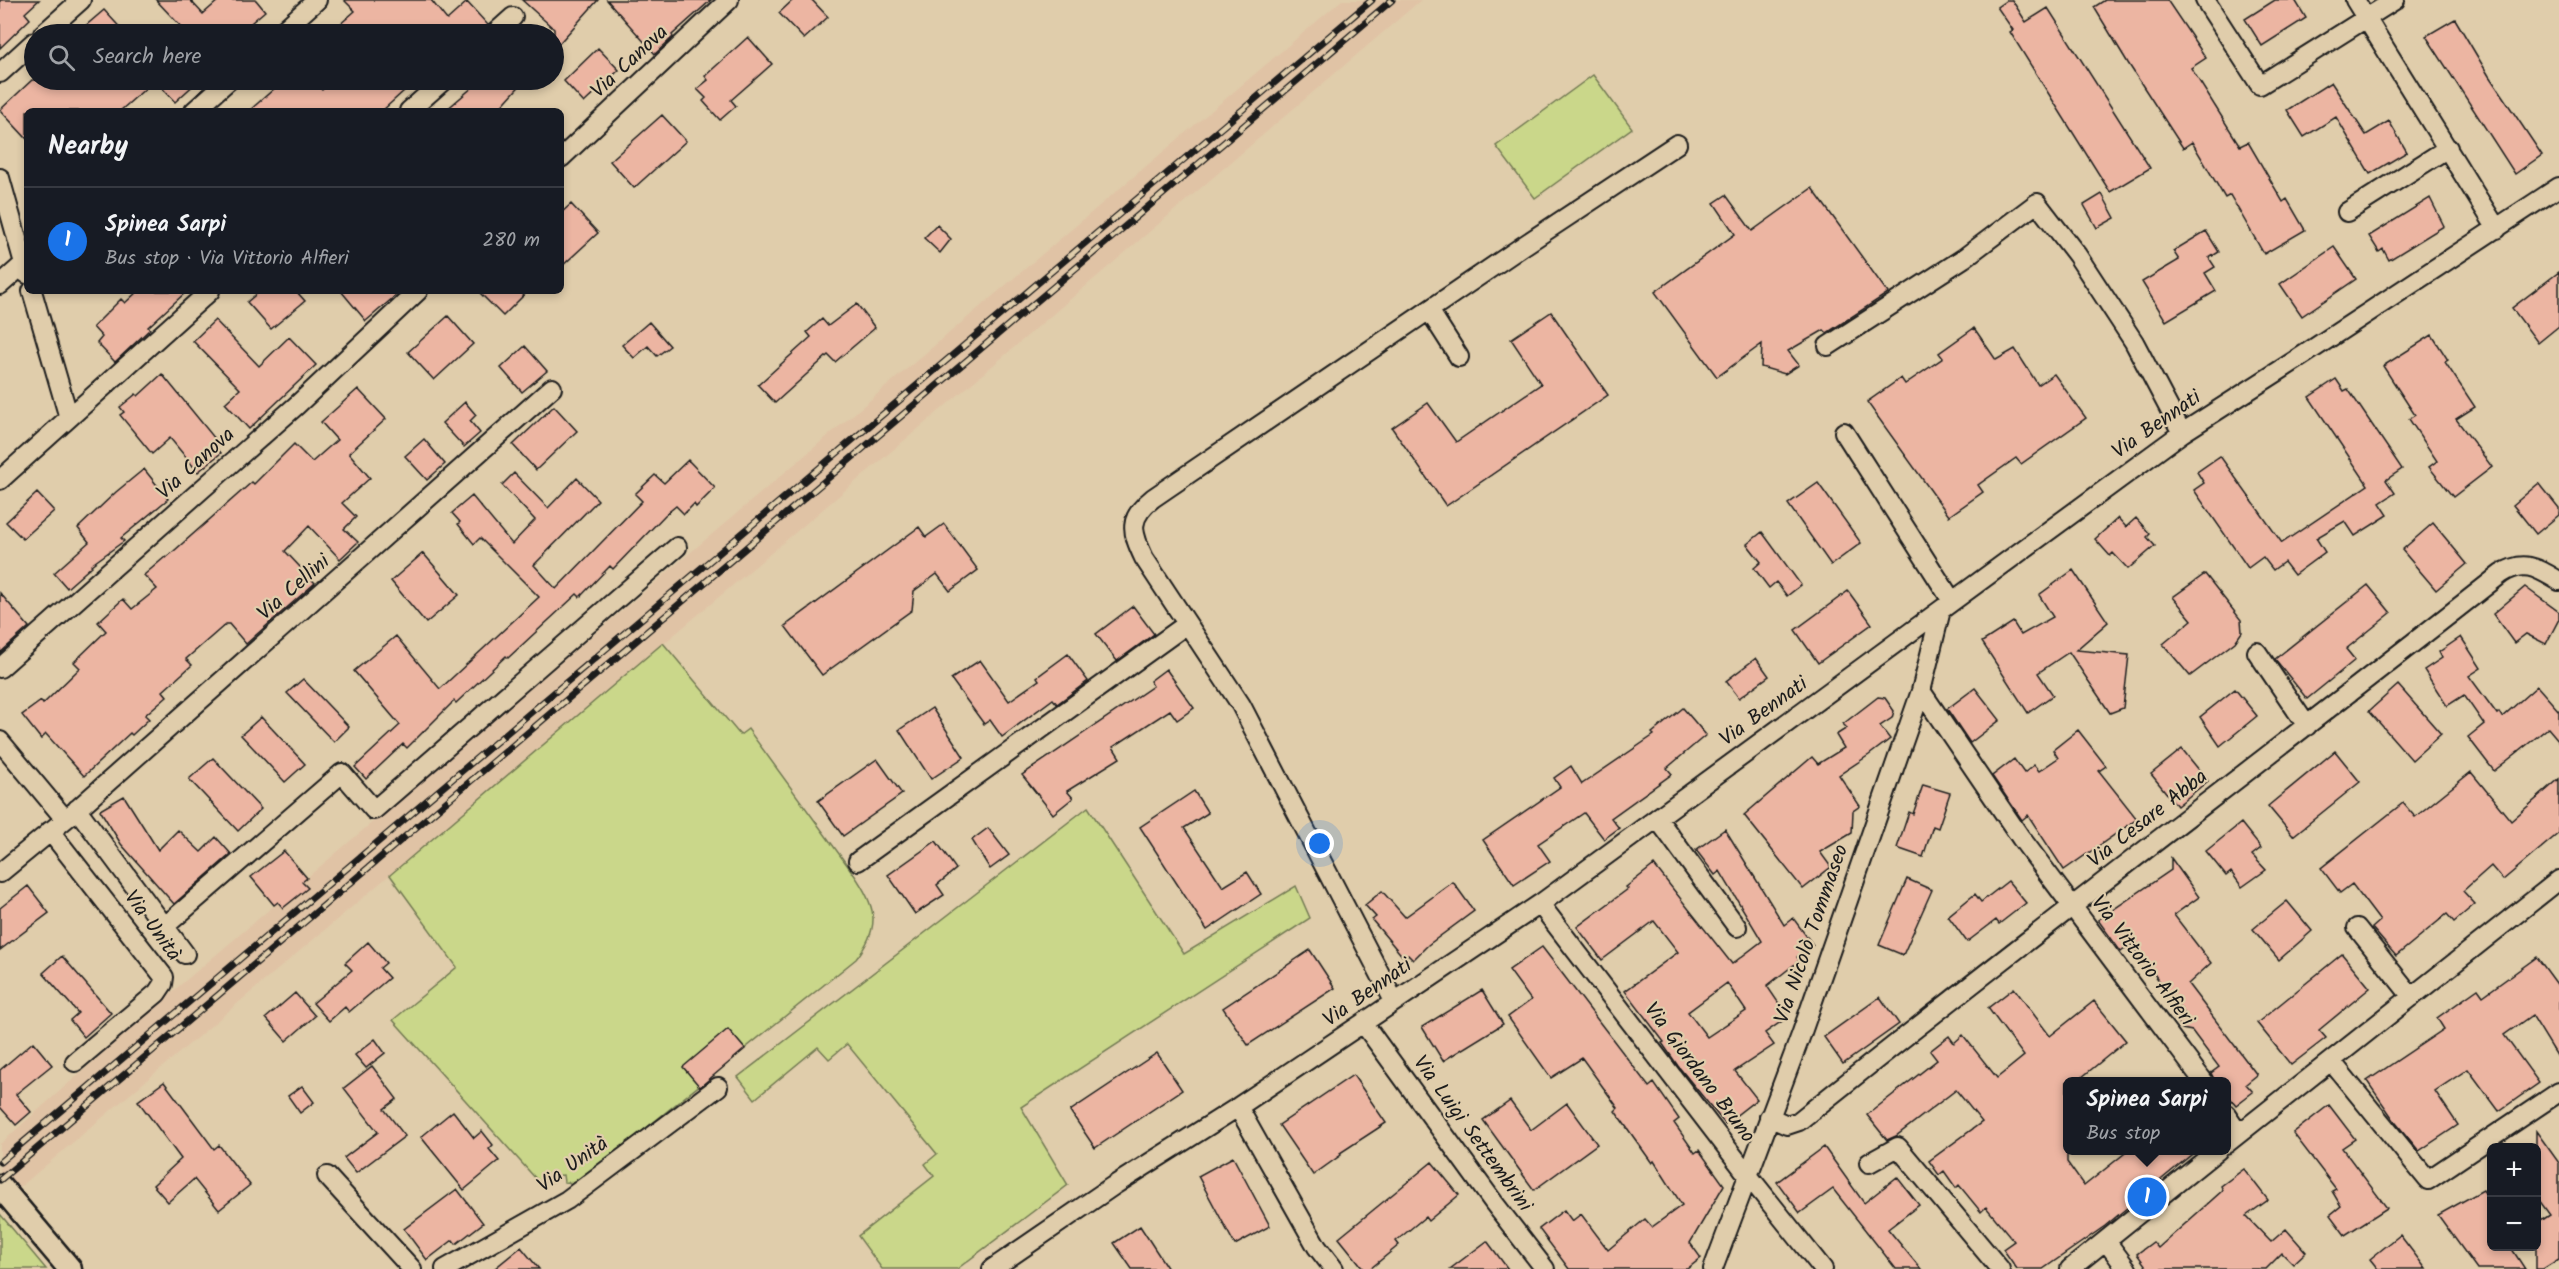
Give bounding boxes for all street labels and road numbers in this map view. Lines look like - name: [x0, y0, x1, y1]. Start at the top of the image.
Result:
- street label: Via Canova: [584, 17, 676, 107]
- street label: Via Bennati: [2105, 381, 2209, 468]
- street label: Via Canova: [149, 420, 243, 508]
- street label: Via Cellini: [250, 546, 339, 629]
- street label: Via Bennati: [1713, 668, 1816, 756]
- street label: Via Cesare Abba: [2081, 761, 2215, 877]
- street label: Via Nicolò Tommaseo: [1766, 840, 1858, 1028]
- street label: Via Unità: [115, 883, 189, 969]
- street label: Via Vittorio Alfieri: [2082, 889, 2203, 1034]
- street label: Via Bennati: [1316, 949, 1420, 1036]
- street label: Via Giordano Bruno: [1635, 995, 1763, 1151]
- street label: Via Luigi Settembrini: [1404, 1049, 1541, 1220]
- street label: Via Unità: [530, 1128, 616, 1202]

